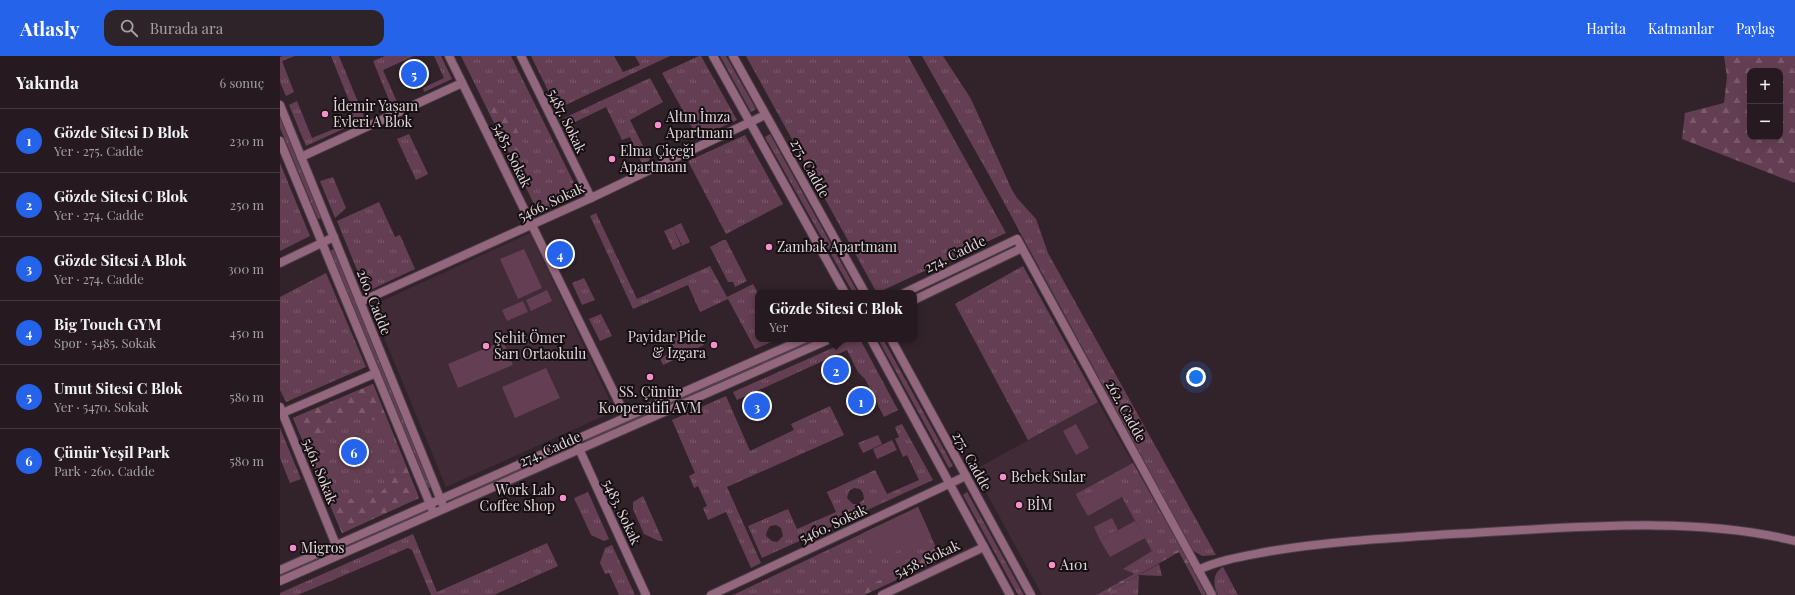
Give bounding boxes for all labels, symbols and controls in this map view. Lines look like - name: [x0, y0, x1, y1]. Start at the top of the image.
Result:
- search box: [104, 10, 384, 46]
- text: Atlasly: [20, 15, 80, 41]
- icon: search: [118, 17, 140, 39]
- text: Burada ara: [150, 18, 223, 38]
- text: Harita: [1586, 19, 1626, 38]
- text: Katmanlar: [1648, 19, 1714, 38]
- text: Paylaş: [1736, 19, 1775, 38]
- pin: 5: [401, 59, 427, 89]
- map controls: [1747, 68, 1783, 140]
- button: +: [1747, 68, 1783, 104]
- text: Yakında: [16, 71, 79, 93]
- text: 6 sonuç: [219, 74, 264, 91]
- street label: 5487. Sokak: [544, 85, 591, 156]
- place label: İdemir Yaşam Evleri A Blok: [333, 96, 419, 131]
- button: −: [1747, 104, 1783, 140]
- place label: Altın İmza Apartmanı: [665, 107, 733, 142]
- marker: İdemir Yaşam Evleri A Blok: [320, 109, 330, 119]
- street label: 5485. Sokak: [489, 119, 536, 191]
- marker: Altın İmza Apartmanı: [653, 120, 663, 130]
- text: Gözde Sitesi D Blok: [54, 122, 189, 142]
- text: 1: [27, 132, 31, 149]
- text: 230 m: [229, 132, 264, 149]
- street label: 275. Cadde: [786, 135, 835, 201]
- place label: Elma Çiçeği Apartmanı: [619, 141, 694, 176]
- text: Yer · 275. Cadde: [54, 142, 143, 159]
- marker: Elma Çiçeği Apartmanı: [607, 154, 617, 164]
- street label: 5466. Sokak: [514, 178, 587, 225]
- text: Gözde Sitesi C Blok: [54, 186, 188, 206]
- text: 2: [26, 196, 32, 213]
- text: 250 m: [230, 196, 264, 213]
- text: Yer · 274. Cadde: [54, 206, 144, 223]
- street label: 274. Cadde: [921, 231, 989, 277]
- place label: Zambak Apartmanı: [777, 237, 897, 256]
- pin: 4: [547, 239, 573, 269]
- marker: Zambak Apartmanı: [764, 242, 774, 252]
- text: Gözde Sitesi A Blok: [54, 250, 187, 270]
- text: 3: [26, 260, 32, 277]
- text: 300 m: [228, 260, 264, 277]
- street label: 260. Cadde: [353, 266, 396, 338]
- text: Yer · 274. Cadde: [54, 270, 144, 287]
- popup: [755, 290, 917, 342]
- text: Gözde Sitesi C Blok: [769, 298, 903, 318]
- text: Big Touch GYM: [54, 314, 161, 334]
- text: Yer: [769, 318, 788, 335]
- text: 4: [26, 324, 32, 341]
- text: 450 m: [230, 324, 264, 341]
- place label: Payidar Pide & Izgara: [628, 327, 706, 362]
- place label: Şehit Ömer Sarı Ortaokulu: [494, 328, 586, 363]
- text: Spor · 5485. Sokak: [54, 334, 156, 351]
- marker: Payidar Pide & Izgara: [709, 340, 719, 350]
- marker: Şehit Ömer Sarı Ortaokulu: [481, 341, 491, 351]
- pin: 2: [823, 355, 849, 385]
- your location: [1186, 367, 1206, 387]
- marker: SS. Çünür Kooperatifi AVM: [645, 372, 655, 382]
- street label: 262. Cadde: [1102, 377, 1151, 445]
- text: Umut Sitesi C Blok: [54, 378, 183, 398]
- place label: SS. Çünür Kooperatifi AVM: [599, 382, 701, 417]
- pin: 1: [848, 386, 874, 416]
- text: 5: [26, 388, 32, 405]
- text: 580 m: [229, 388, 264, 405]
- pin: 3: [744, 391, 770, 421]
- text: Yer · 5470. Sokak: [54, 398, 149, 415]
- street label: 274. Cadde: [516, 426, 584, 471]
- street label: 275. Cadde: [948, 428, 997, 494]
- street label: 5461. Sokak: [299, 435, 342, 507]
- pin: 6: [341, 437, 367, 467]
- text: Çünür Yeşil Park: [54, 442, 170, 462]
- text: 6: [25, 452, 33, 469]
- text: 580 m: [229, 452, 264, 469]
- text: Park · 260. Cadde: [54, 462, 155, 479]
- place label: Bebek Sular: [1011, 467, 1086, 486]
- marker: Bebek Sular: [998, 472, 1008, 482]
- street label: 5483. Sokak: [599, 476, 646, 548]
- place label: Work Lab Coffee Shop: [480, 480, 555, 515]
- marker: Work Lab Coffee Shop: [558, 493, 568, 503]
- place label: BİM: [1027, 495, 1053, 514]
- street label: 5460. Sokak: [796, 499, 870, 548]
- marker: BİM: [1014, 500, 1024, 510]
- street label: 5458. Sokak: [891, 535, 963, 582]
- place label: Migros: [301, 538, 345, 557]
- marker: Migros: [288, 543, 298, 553]
- place label: A101: [1059, 555, 1088, 574]
- marker: A101: [1047, 560, 1057, 570]

